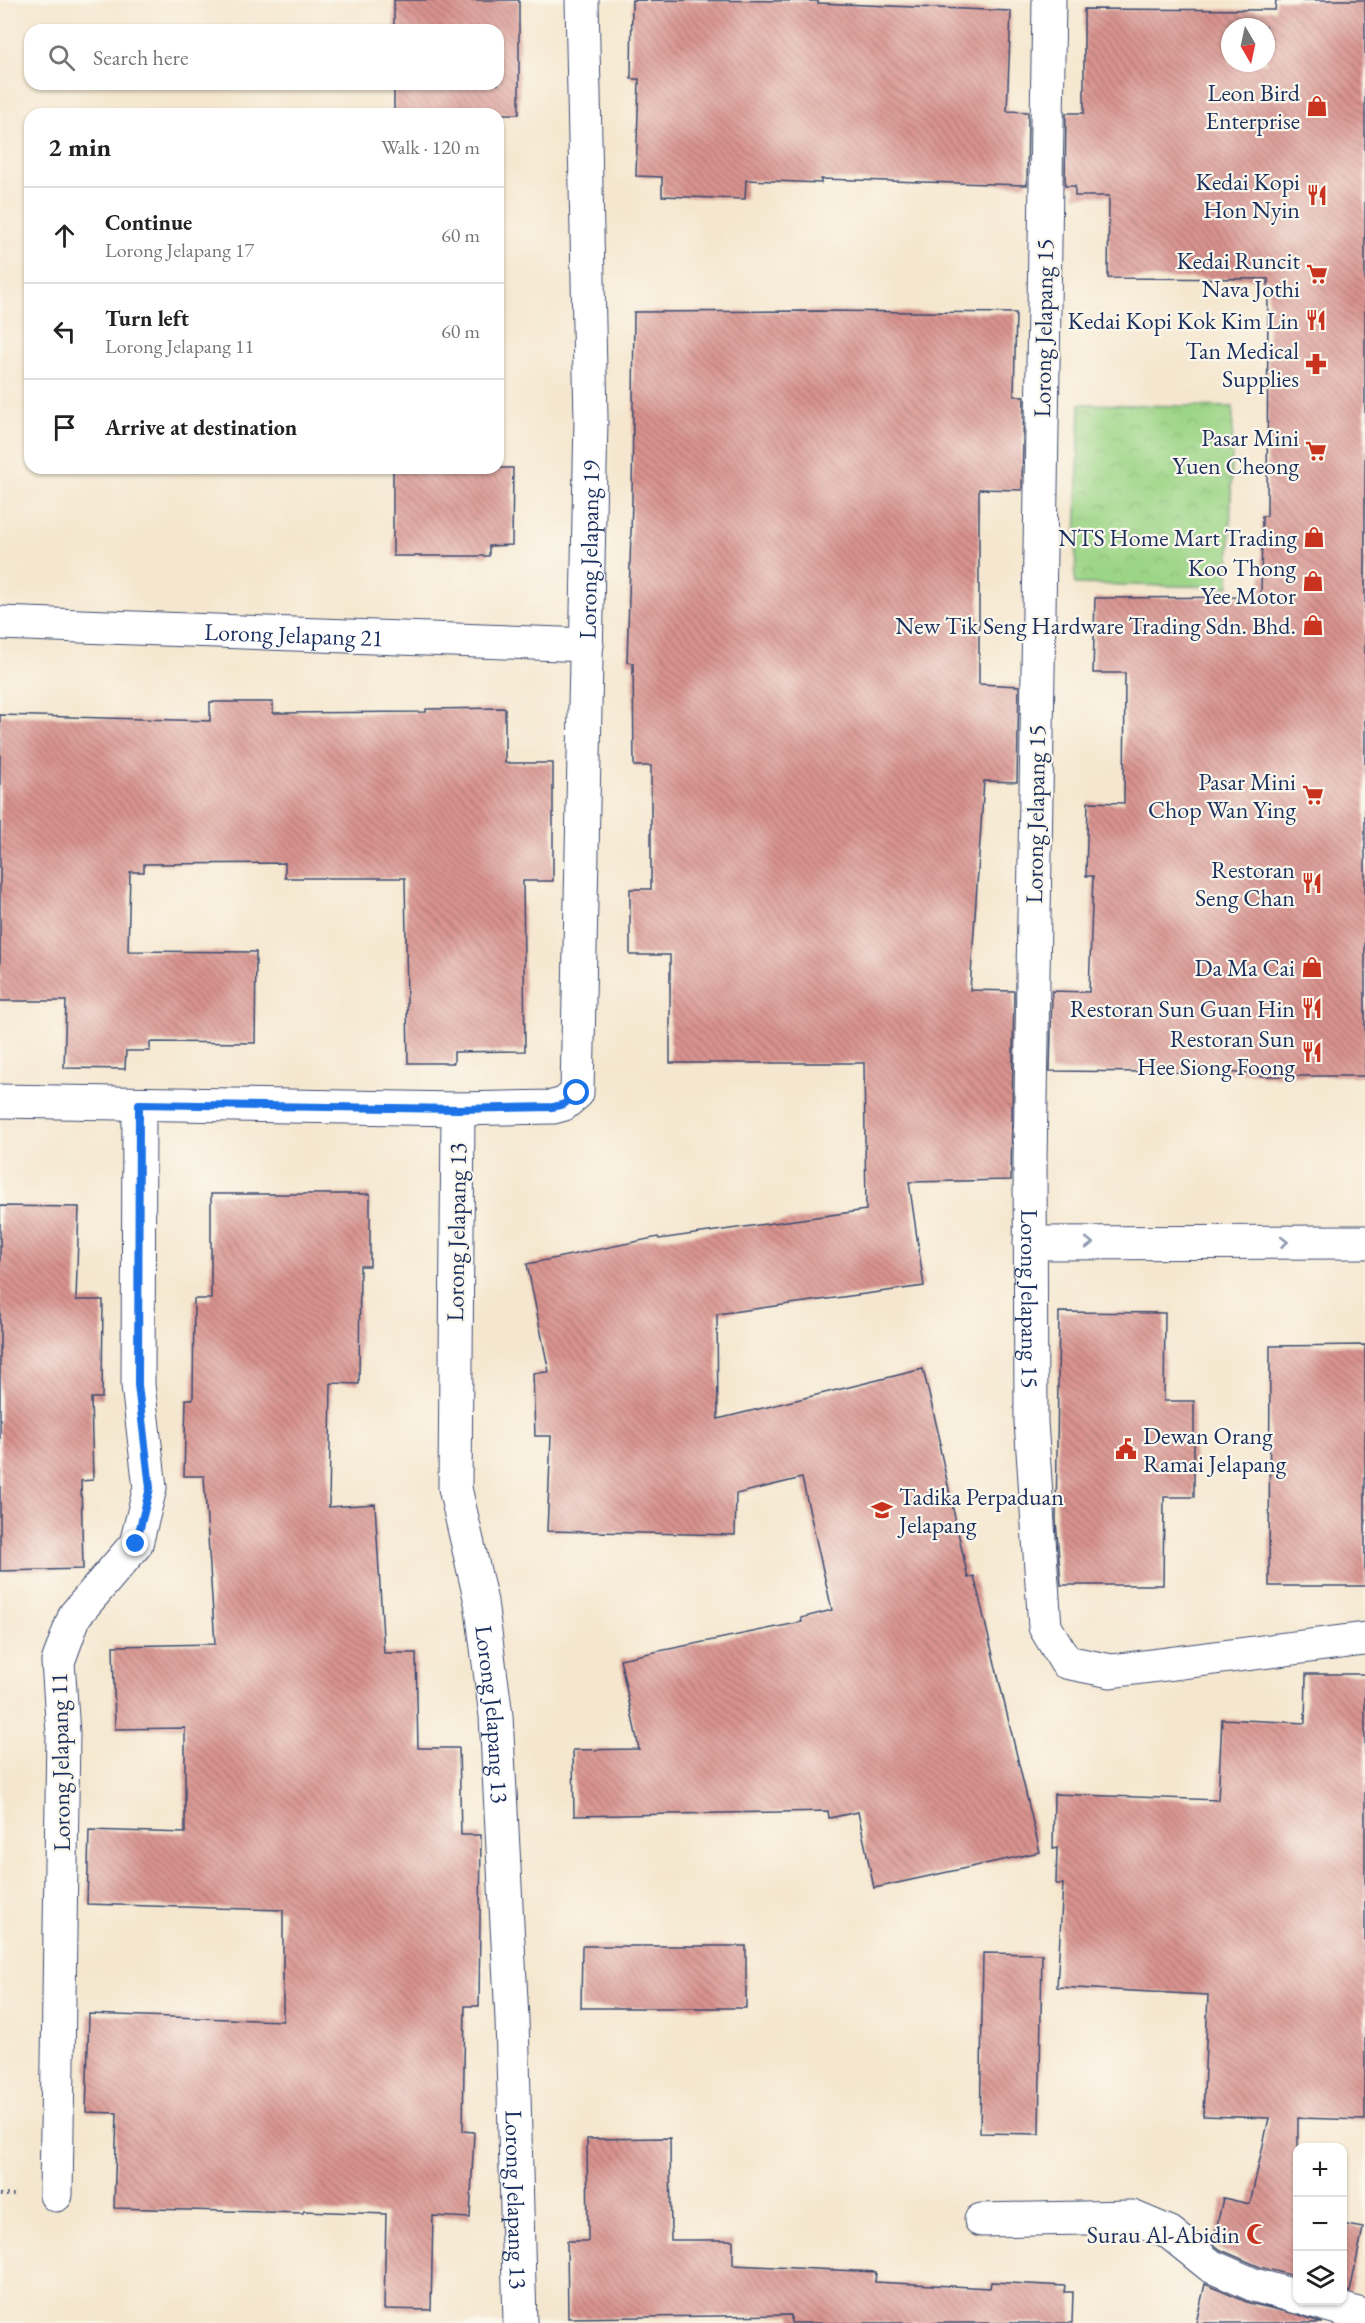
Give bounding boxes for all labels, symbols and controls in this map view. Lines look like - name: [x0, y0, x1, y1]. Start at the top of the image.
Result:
- north arrow: [1221, 18, 1275, 72]
- search box: [24, 24, 504, 90]
- icon: search: [45, 41, 78, 74]
- text: Search here: [93, 43, 188, 72]
- place label: Leon Bird Enterprise: [1205, 77, 1301, 136]
- shop icon: Leon Bird Enterprise: [1305, 94, 1329, 118]
- text: 2 min: [48, 130, 111, 164]
- text: Walk · 120 m: [381, 134, 480, 160]
- place label: Kedai Kopi Hon Nyin: [1196, 166, 1300, 225]
- restaurant icon: Kedai Kopi Hon Nyin: [1305, 183, 1329, 207]
- text: Continue: [105, 208, 192, 237]
- icon: ahead: [48, 219, 81, 252]
- text: 60 m: [441, 222, 480, 248]
- text: Lorong Jelapang 17: [105, 237, 254, 263]
- street label: Lorong Jelapang 15: [1026, 238, 1060, 418]
- place label: Kedai Runcit Nava Jothi: [1177, 245, 1300, 304]
- supermarket icon: Kedai Runcit Nava Jothi: [1305, 262, 1329, 286]
- text: Turn left: [105, 304, 189, 333]
- place label: Kedai Kopi Kok Kim Lin: [1068, 305, 1299, 336]
- restaurant icon: Kedai Kopi Kok Kim Lin: [1304, 308, 1328, 332]
- icon: left: [48, 315, 81, 348]
- text: 60 m: [441, 318, 480, 344]
- text: Lorong Jelapang 11: [105, 333, 254, 359]
- place label: Tan Medical Supplies: [1185, 335, 1299, 394]
- pharmacy icon: Tan Medical Supplies: [1304, 352, 1328, 376]
- icon: arrive: [48, 411, 81, 444]
- text: Arrive at destination: [105, 413, 297, 442]
- place label: Pasar Mini Yuen Cheong: [1172, 422, 1300, 481]
- supermarket icon: Pasar Mini Yuen Cheong: [1304, 439, 1328, 463]
- street label: Lorong Jelapang 19: [571, 459, 606, 640]
- place label: NTS Home Mart Trading: [1058, 522, 1298, 553]
- shop icon: NTS Home Mart Trading: [1302, 525, 1326, 549]
- place label: Koo Thong Yee Motor: [1188, 552, 1297, 611]
- shop icon: Koo Thong Yee Motor: [1301, 569, 1325, 593]
- place label: New Tik Seng Hardware Trading Sdn. Bhd.: [895, 610, 1296, 641]
- shop icon: New Tik Seng Hardware Trading Sdn. Bhd.: [1301, 613, 1325, 637]
- street label: Lorong Jelapang 21: [204, 615, 384, 653]
- street label: Lorong Jelapang 15: [1018, 724, 1052, 904]
- place label: Pasar Mini Chop Wan Ying: [1148, 766, 1297, 825]
- supermarket icon: Pasar Mini Chop Wan Ying: [1301, 783, 1325, 807]
- place label: Restoran Seng Chan: [1195, 854, 1295, 913]
- restaurant icon: Restoran Seng Chan: [1300, 871, 1324, 895]
- place label: Da Ma Cai: [1195, 952, 1295, 983]
- shop icon: Da Ma Cai: [1300, 955, 1324, 979]
- place label: Restoran Sun Guan Hin: [1070, 993, 1295, 1024]
- restaurant icon: Restoran Sun Guan Hin: [1300, 996, 1324, 1020]
- place label: Restoran Sun Hee Siong Foong: [1137, 1023, 1296, 1082]
- restaurant icon: Restoran Sun Hee Siong Foong: [1300, 1040, 1324, 1064]
- route start: [563, 1079, 589, 1105]
- street label: Lorong Jelapang 13: [439, 1142, 473, 1322]
- street label: Lorong Jelapang 15: [1015, 1209, 1046, 1389]
- one-way arrow: [1279, 1236, 1288, 1248]
- one-way arrow: [1084, 1237, 1093, 1249]
- place label: Dewan Orang Ramai Jelapang: [1143, 1420, 1287, 1479]
- public building icon: Dewan Orang Ramai Jelapang: [1114, 1437, 1138, 1461]
- place label: Tadika Perpaduan Jelapang: [897, 1481, 1064, 1540]
- school or university icon: Tadika Perpaduan Jelapang: [870, 1498, 894, 1522]
- route end: [122, 1530, 148, 1556]
- street label: Lorong Jelapang 13: [469, 1623, 516, 1804]
- street label: Lorong Jelapang 11: [43, 1672, 77, 1852]
- street label: Lorong Jelapang 13: [499, 2110, 535, 2290]
- map controls: [1293, 2143, 1347, 2305]
- button: +: [1293, 2143, 1347, 2197]
- button: −: [1293, 2197, 1347, 2251]
- place label: Surau Al-Abidin: [1087, 2219, 1240, 2250]
- mosque icon: Surau Al-Abidin: [1245, 2222, 1269, 2246]
- button: layers: [1293, 2251, 1347, 2305]

